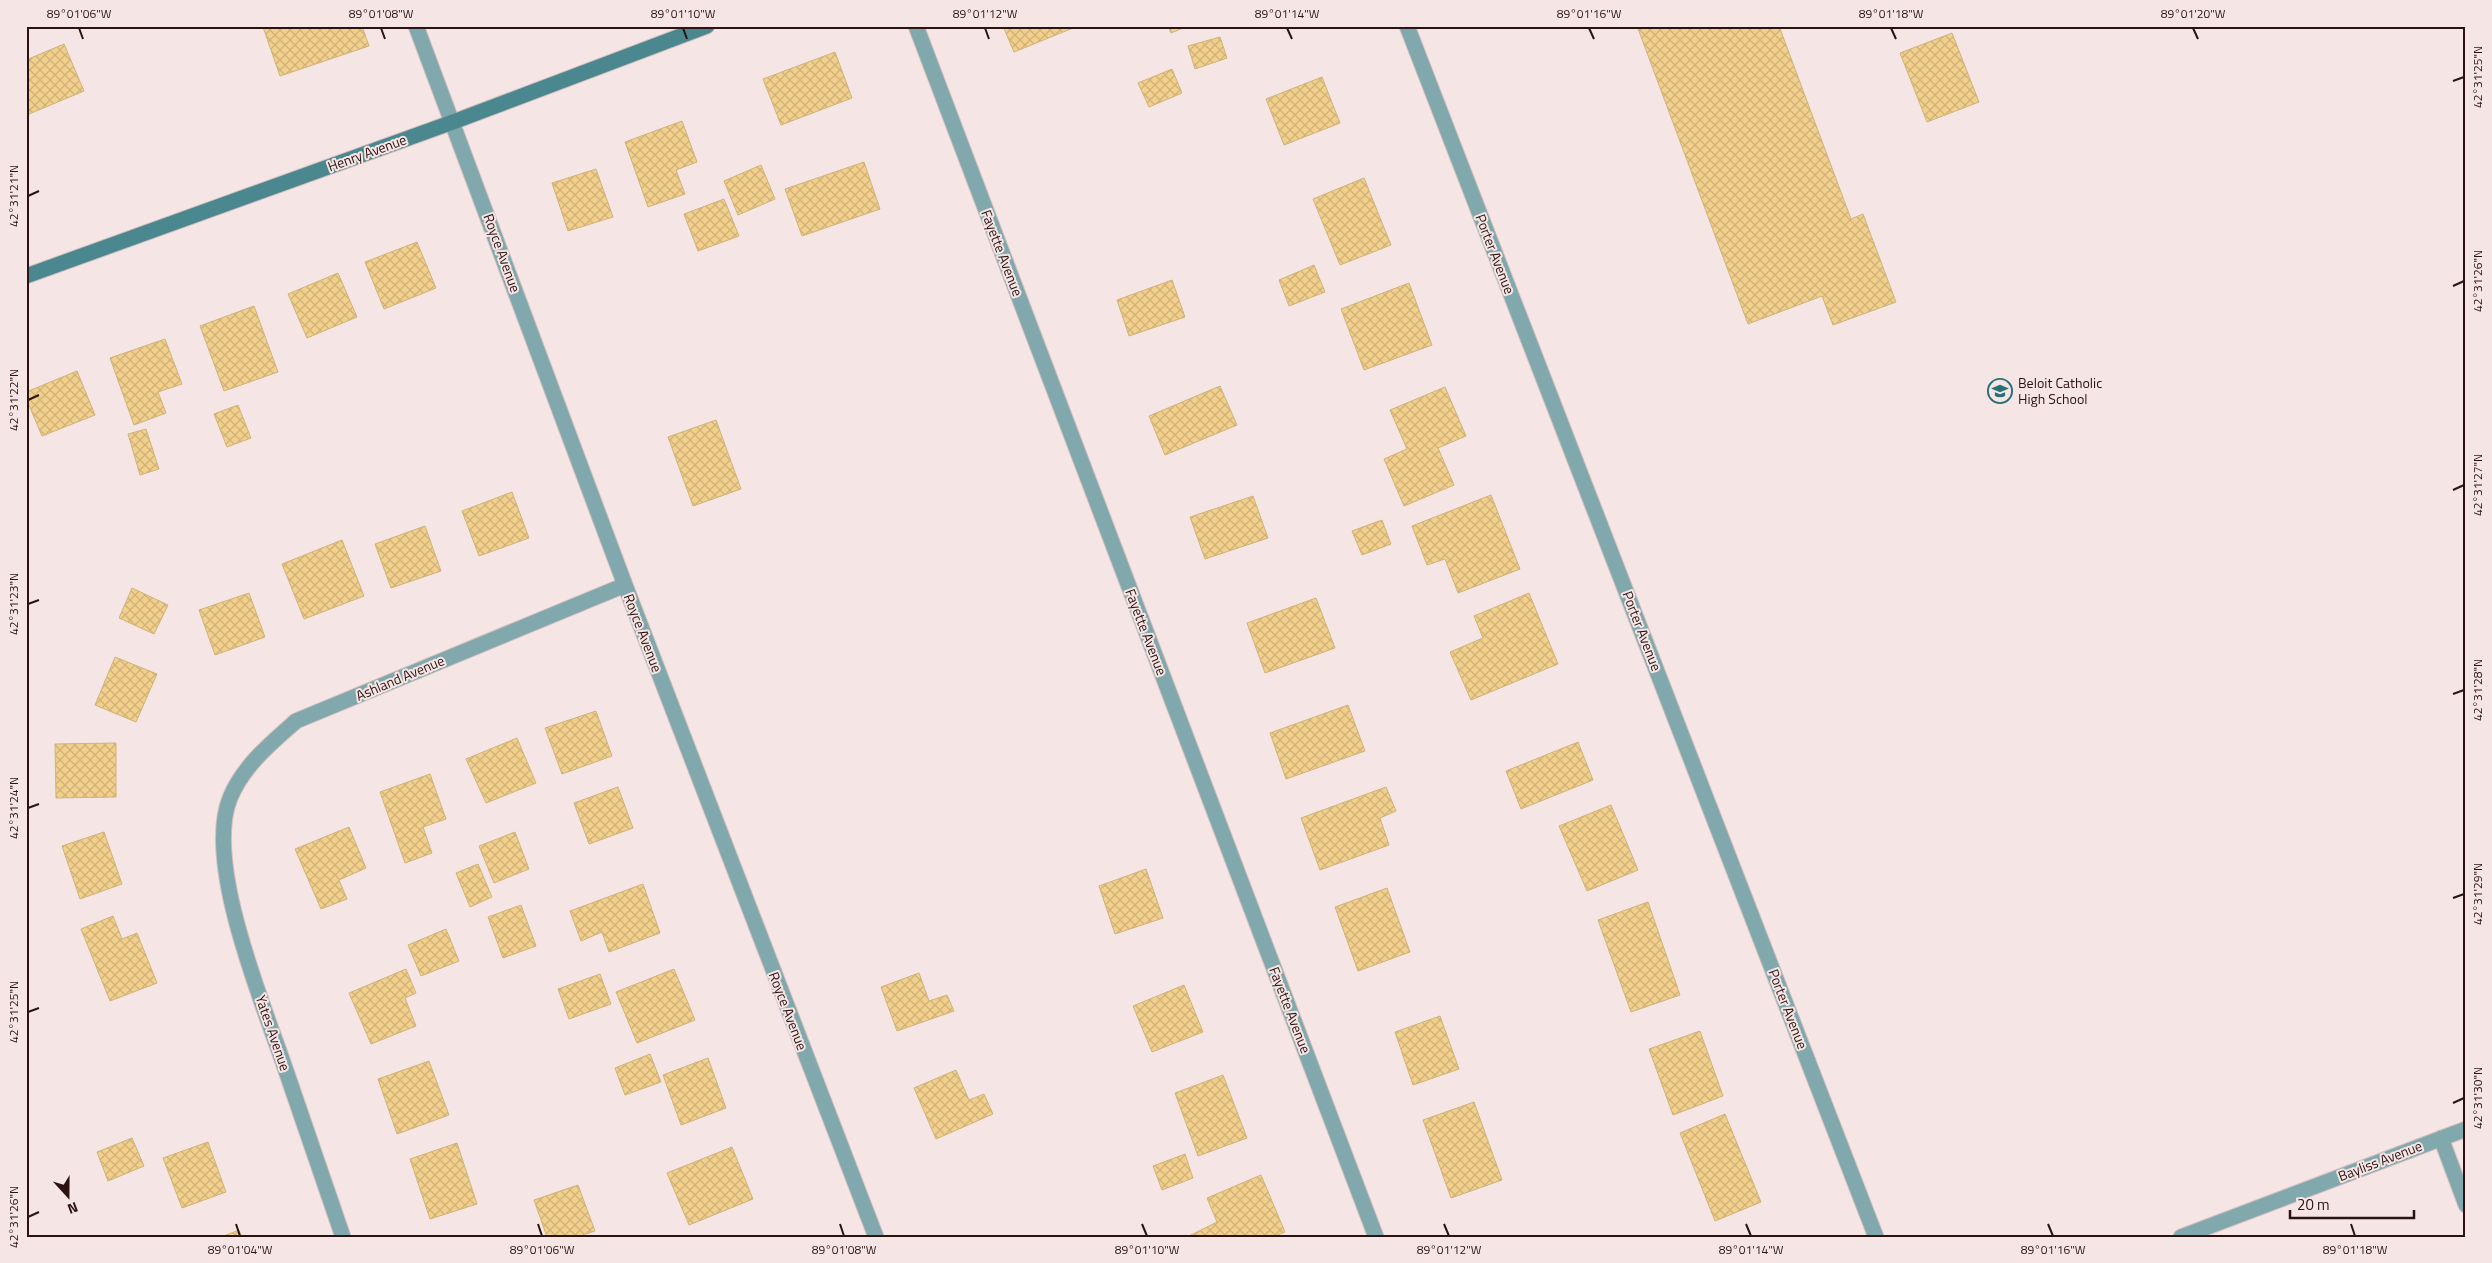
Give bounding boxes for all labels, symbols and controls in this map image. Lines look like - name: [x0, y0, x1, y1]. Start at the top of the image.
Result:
- text: 89°01'06"W: [47, 4, 112, 23]
- text: 89°01'08"W: [349, 4, 414, 23]
- text: 89°01'10"W: [651, 4, 716, 23]
- text: 89°01'12"W: [953, 4, 1018, 23]
- text: 89°01'14"W: [1255, 4, 1320, 23]
- text: 89°01'16"W: [1557, 4, 1622, 23]
- text: 89°01'18"W: [1859, 4, 1924, 23]
- text: 89°01'20"W: [2161, 4, 2226, 23]
- text: 42°31'25"N: [2468, 46, 2487, 108]
- street label: Henry Avenue: [324, 129, 409, 176]
- text: 42°31'21"N: [4, 165, 23, 227]
- street label: Fayette Avenue: [976, 206, 1029, 299]
- street label: Royce Avenue: [479, 211, 526, 295]
- street label: Porter Avenue: [1471, 211, 1520, 297]
- text: 42°31'26"N: [2468, 250, 2487, 312]
- text: 42°31'22"N: [4, 369, 23, 431]
- place label: Beloit Catholic High School: [2018, 372, 2102, 409]
- school or university icon: Beloit Catholic High School: [1987, 378, 2013, 404]
- text: 42°31'27"N: [2468, 454, 2487, 516]
- text: 42°31'23"N: [4, 573, 23, 635]
- street label: Fayette Avenue: [1120, 585, 1173, 678]
- street label: Porter Avenue: [1618, 588, 1667, 674]
- street label: Royce Avenue: [619, 591, 668, 675]
- street label: Ashland Avenue: [352, 649, 447, 706]
- text: 42°31'28"N: [2468, 659, 2487, 721]
- text: 42°31'24"N: [4, 777, 23, 839]
- text: 42°31'29"N: [2468, 863, 2487, 925]
- street label: Fayette Avenue: [1264, 963, 1317, 1056]
- street label: Porter Avenue: [1764, 966, 1813, 1052]
- street label: Royce Avenue: [764, 969, 813, 1053]
- text: 42°31'25"N: [4, 981, 23, 1043]
- street label: Yates Avenue: [251, 992, 296, 1074]
- text: 42°31'30"N: [2468, 1067, 2487, 1129]
- street label: Bayliss Avenue: [2335, 1135, 2425, 1186]
- north arrow: [42, 1170, 92, 1220]
- text: 42°31'26"N: [4, 1186, 23, 1248]
- scale bar: [2290, 1188, 2413, 1220]
- text: 20 m: [2297, 1193, 2330, 1216]
- text: N: [65, 1197, 81, 1220]
- text: 89°01'04"W: [208, 1240, 273, 1259]
- text: 89°01'06"W: [510, 1240, 575, 1259]
- text: 89°01'08"W: [812, 1240, 877, 1259]
- text: 89°01'10"W: [1115, 1240, 1180, 1259]
- text: 89°01'12"W: [1417, 1240, 1482, 1259]
- text: 89°01'14"W: [1719, 1240, 1784, 1259]
- text: 89°01'16"W: [2021, 1240, 2086, 1259]
- text: 89°01'18"W: [2323, 1240, 2388, 1259]

